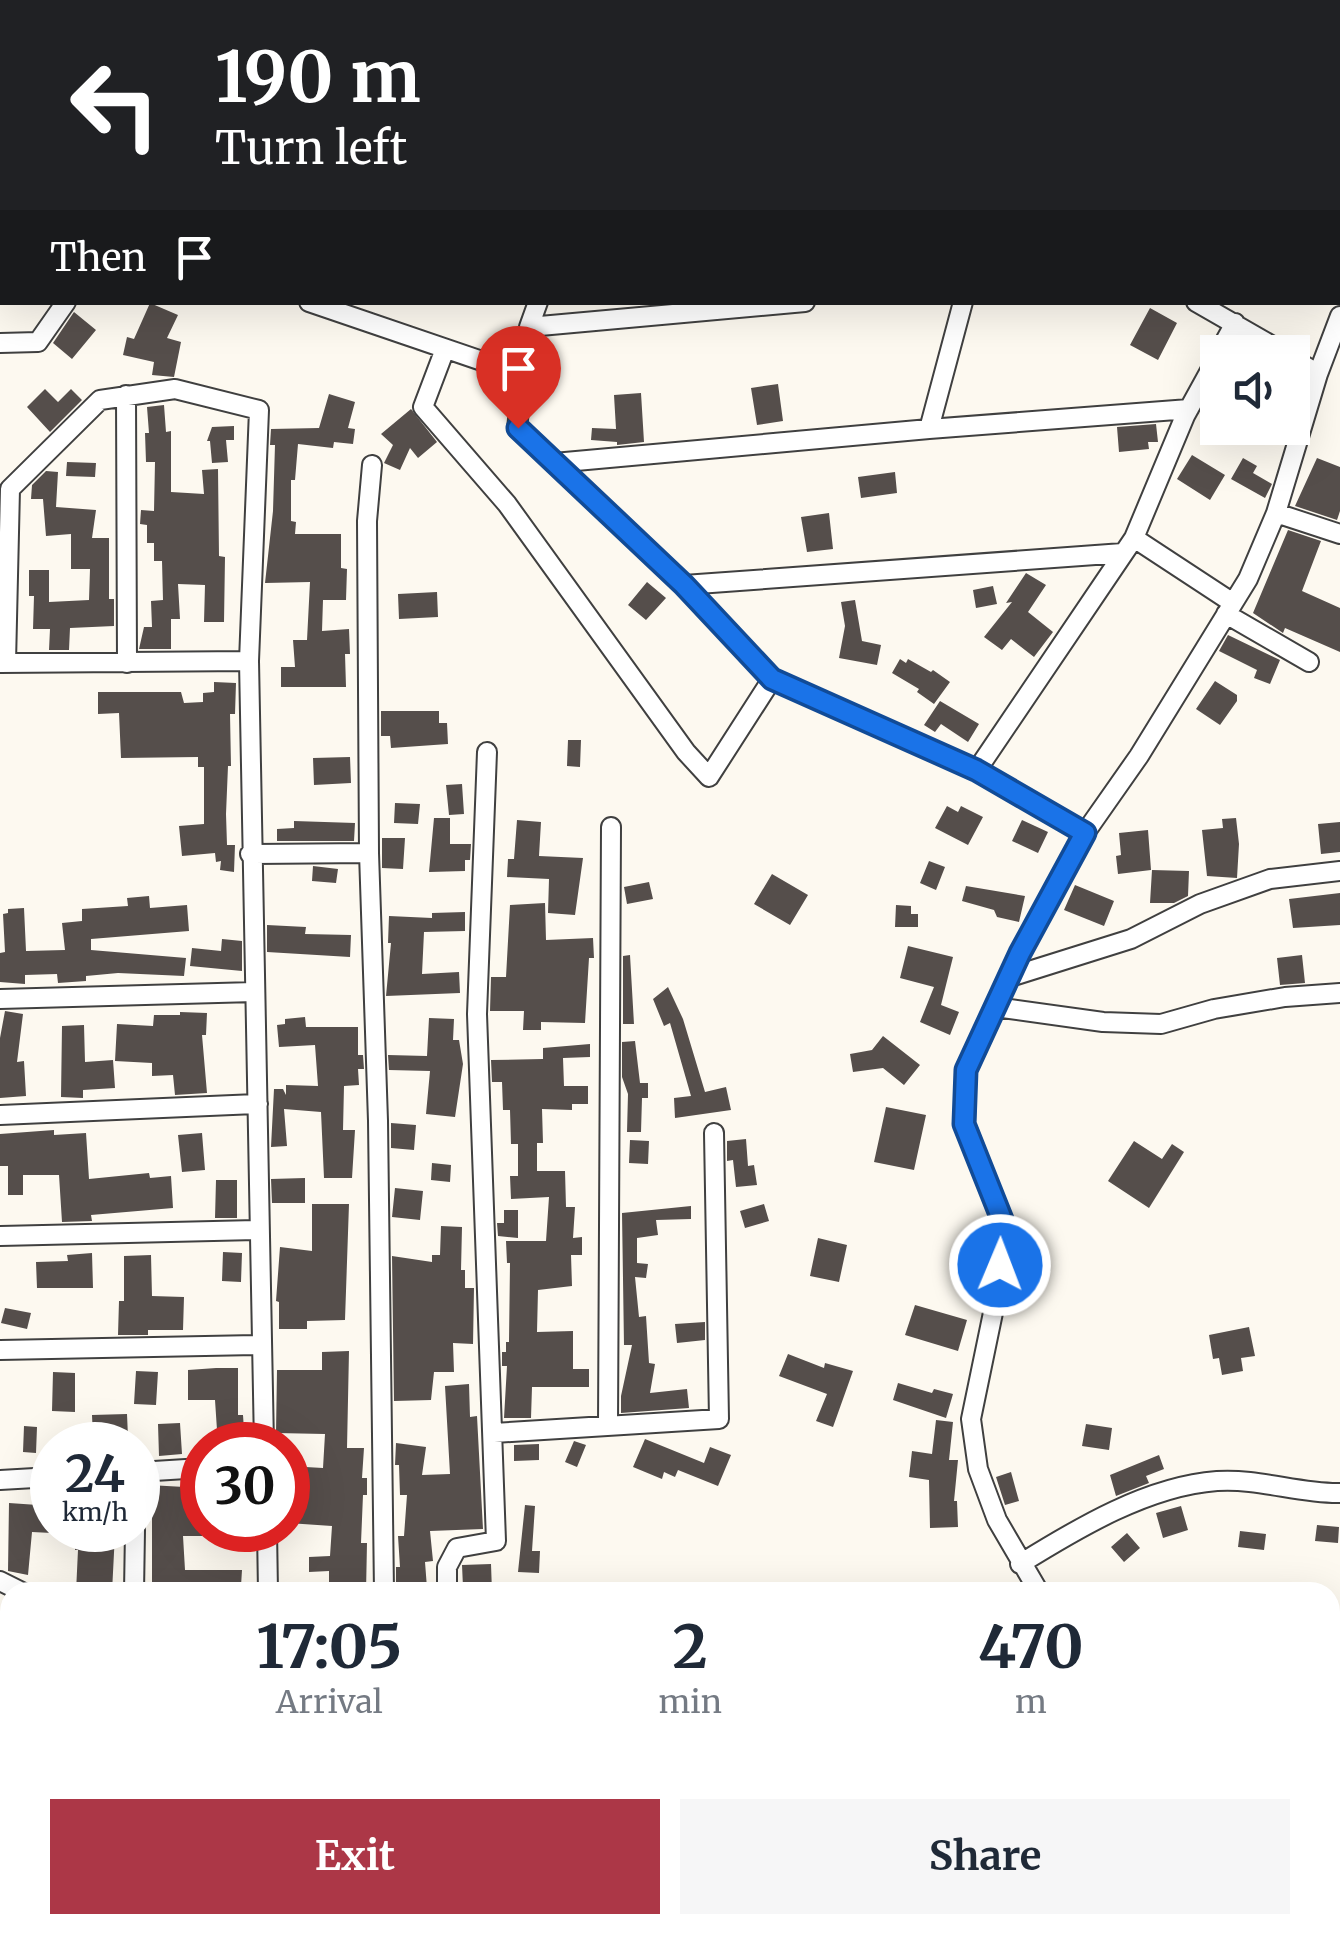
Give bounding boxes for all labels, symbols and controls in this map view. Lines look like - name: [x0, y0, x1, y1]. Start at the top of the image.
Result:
- text: 190 m: [215, 33, 421, 121]
- icon: left: [50, 40, 180, 170]
- text: Turn left: [215, 120, 407, 176]
- icon: arrive: [167, 230, 222, 285]
- text: Then: [50, 234, 147, 281]
- pin: [476, 326, 561, 429]
- map controls: [1200, 335, 1310, 445]
- button: sound: [1200, 335, 1310, 445]
- icon: arrive: [491, 341, 546, 396]
- position arrow: [948, 1213, 1052, 1317]
- speed limit sign: 30: [180, 1422, 310, 1552]
- text: 24: [65, 1443, 125, 1506]
- text: km/h: [62, 1496, 128, 1528]
- text: 17:05: [256, 1609, 402, 1684]
- text: 2: [673, 1609, 708, 1684]
- text: 470: [978, 1609, 1084, 1684]
- text: Arrival: [276, 1682, 383, 1722]
- text: min: [659, 1682, 722, 1722]
- text: m: [1015, 1682, 1047, 1722]
- button: Exit: [50, 1799, 660, 1914]
- button: Share: [680, 1799, 1290, 1914]

